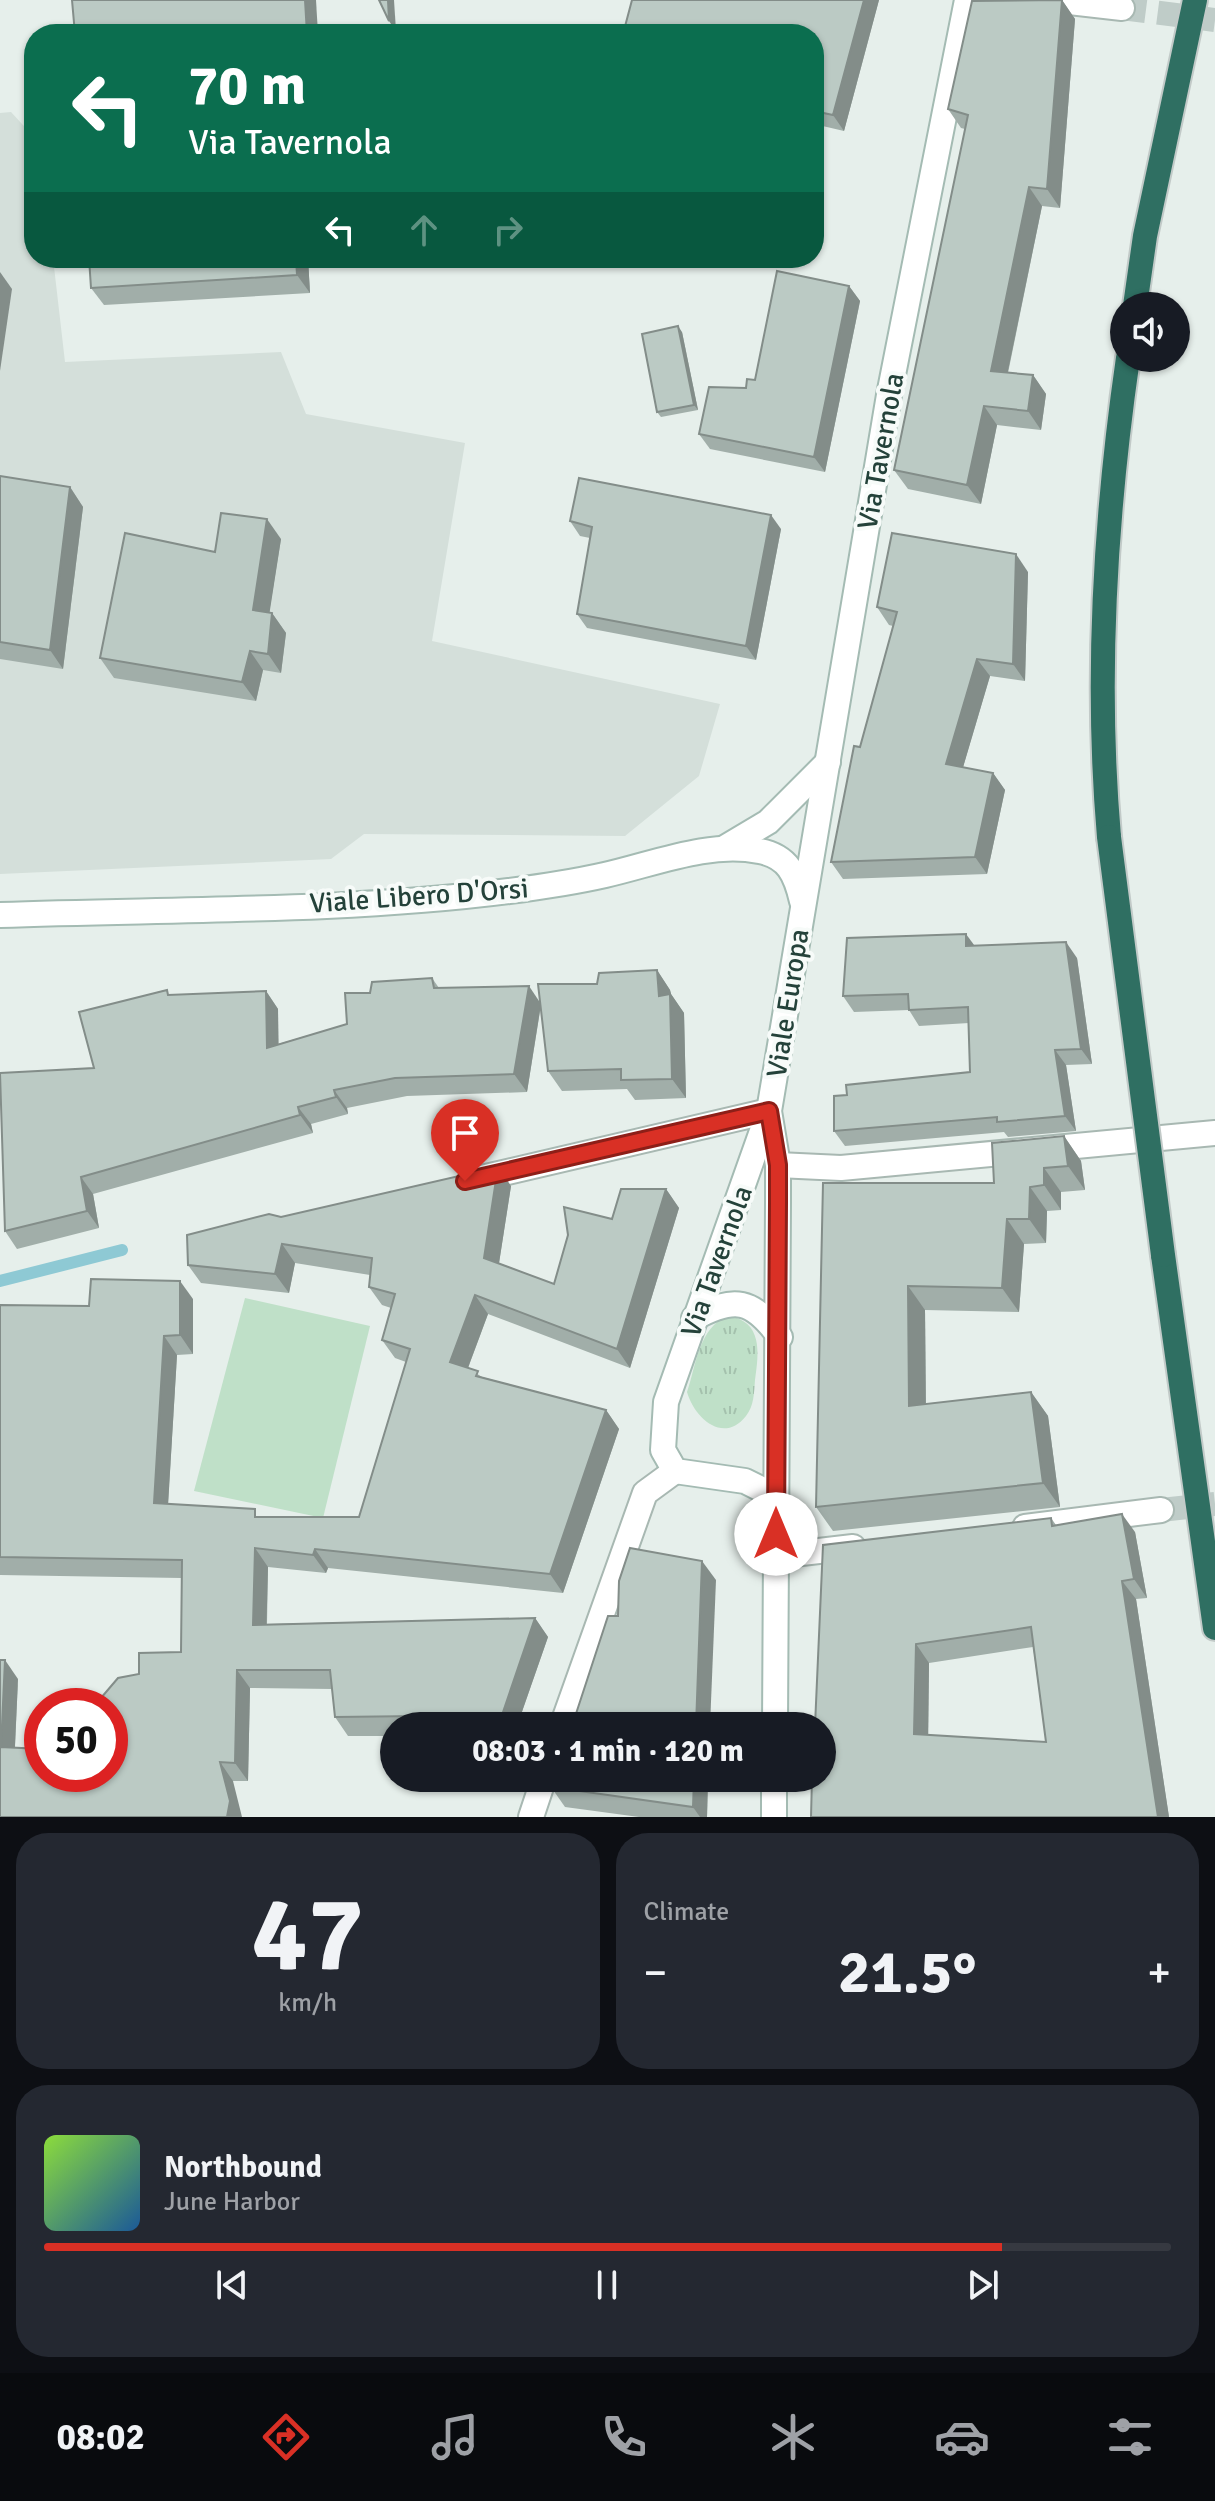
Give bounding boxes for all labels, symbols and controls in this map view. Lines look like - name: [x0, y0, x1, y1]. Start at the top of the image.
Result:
- text: 70 m: [188, 51, 306, 120]
- icon: left: [56, 56, 160, 160]
- text: Via Tavernola: [188, 120, 392, 165]
- icon: left: [318, 208, 362, 252]
- icon: ahead: [402, 208, 446, 252]
- icon: right: [486, 208, 530, 252]
- map controls: [1110, 292, 1190, 372]
- button: sound: [1110, 292, 1190, 372]
- street label: Via Tavernola: [850, 370, 911, 532]
- street label: Viale Libero D'Orsi: [308, 871, 530, 921]
- street label: Viale Europa: [759, 926, 817, 1080]
- pin: [431, 1099, 499, 1181]
- icon: arrive: [443, 1111, 487, 1155]
- street label: Via Tavernola: [674, 1181, 760, 1342]
- position arrow: [734, 1492, 818, 1576]
- speed limit sign: 50: [24, 1688, 128, 1792]
- text: 08:03 · 1 min · 120 m: [472, 1733, 744, 1770]
- text: 47: [252, 1871, 364, 1999]
- text: Climate: [644, 1896, 729, 1928]
- text: 21.5°: [838, 1936, 976, 2010]
- text: −: [644, 1946, 667, 2000]
- text: +: [1147, 1946, 1171, 2000]
- text: km/h: [278, 1987, 337, 2019]
- text: Northbound: [164, 2149, 322, 2186]
- text: June Harbor: [164, 2186, 300, 2218]
- icon: previous: [210, 2263, 254, 2307]
- icon: pause: [585, 2263, 629, 2307]
- icon: next: [961, 2263, 1005, 2307]
- icon: directions: [258, 2409, 314, 2465]
- icon: music: [427, 2409, 483, 2465]
- icon: phone: [596, 2409, 652, 2465]
- icon: climate: [765, 2409, 821, 2465]
- icon: car: [934, 2409, 990, 2465]
- icon: filters: [1102, 2409, 1158, 2465]
- text: 08:02: [56, 2415, 145, 2460]

